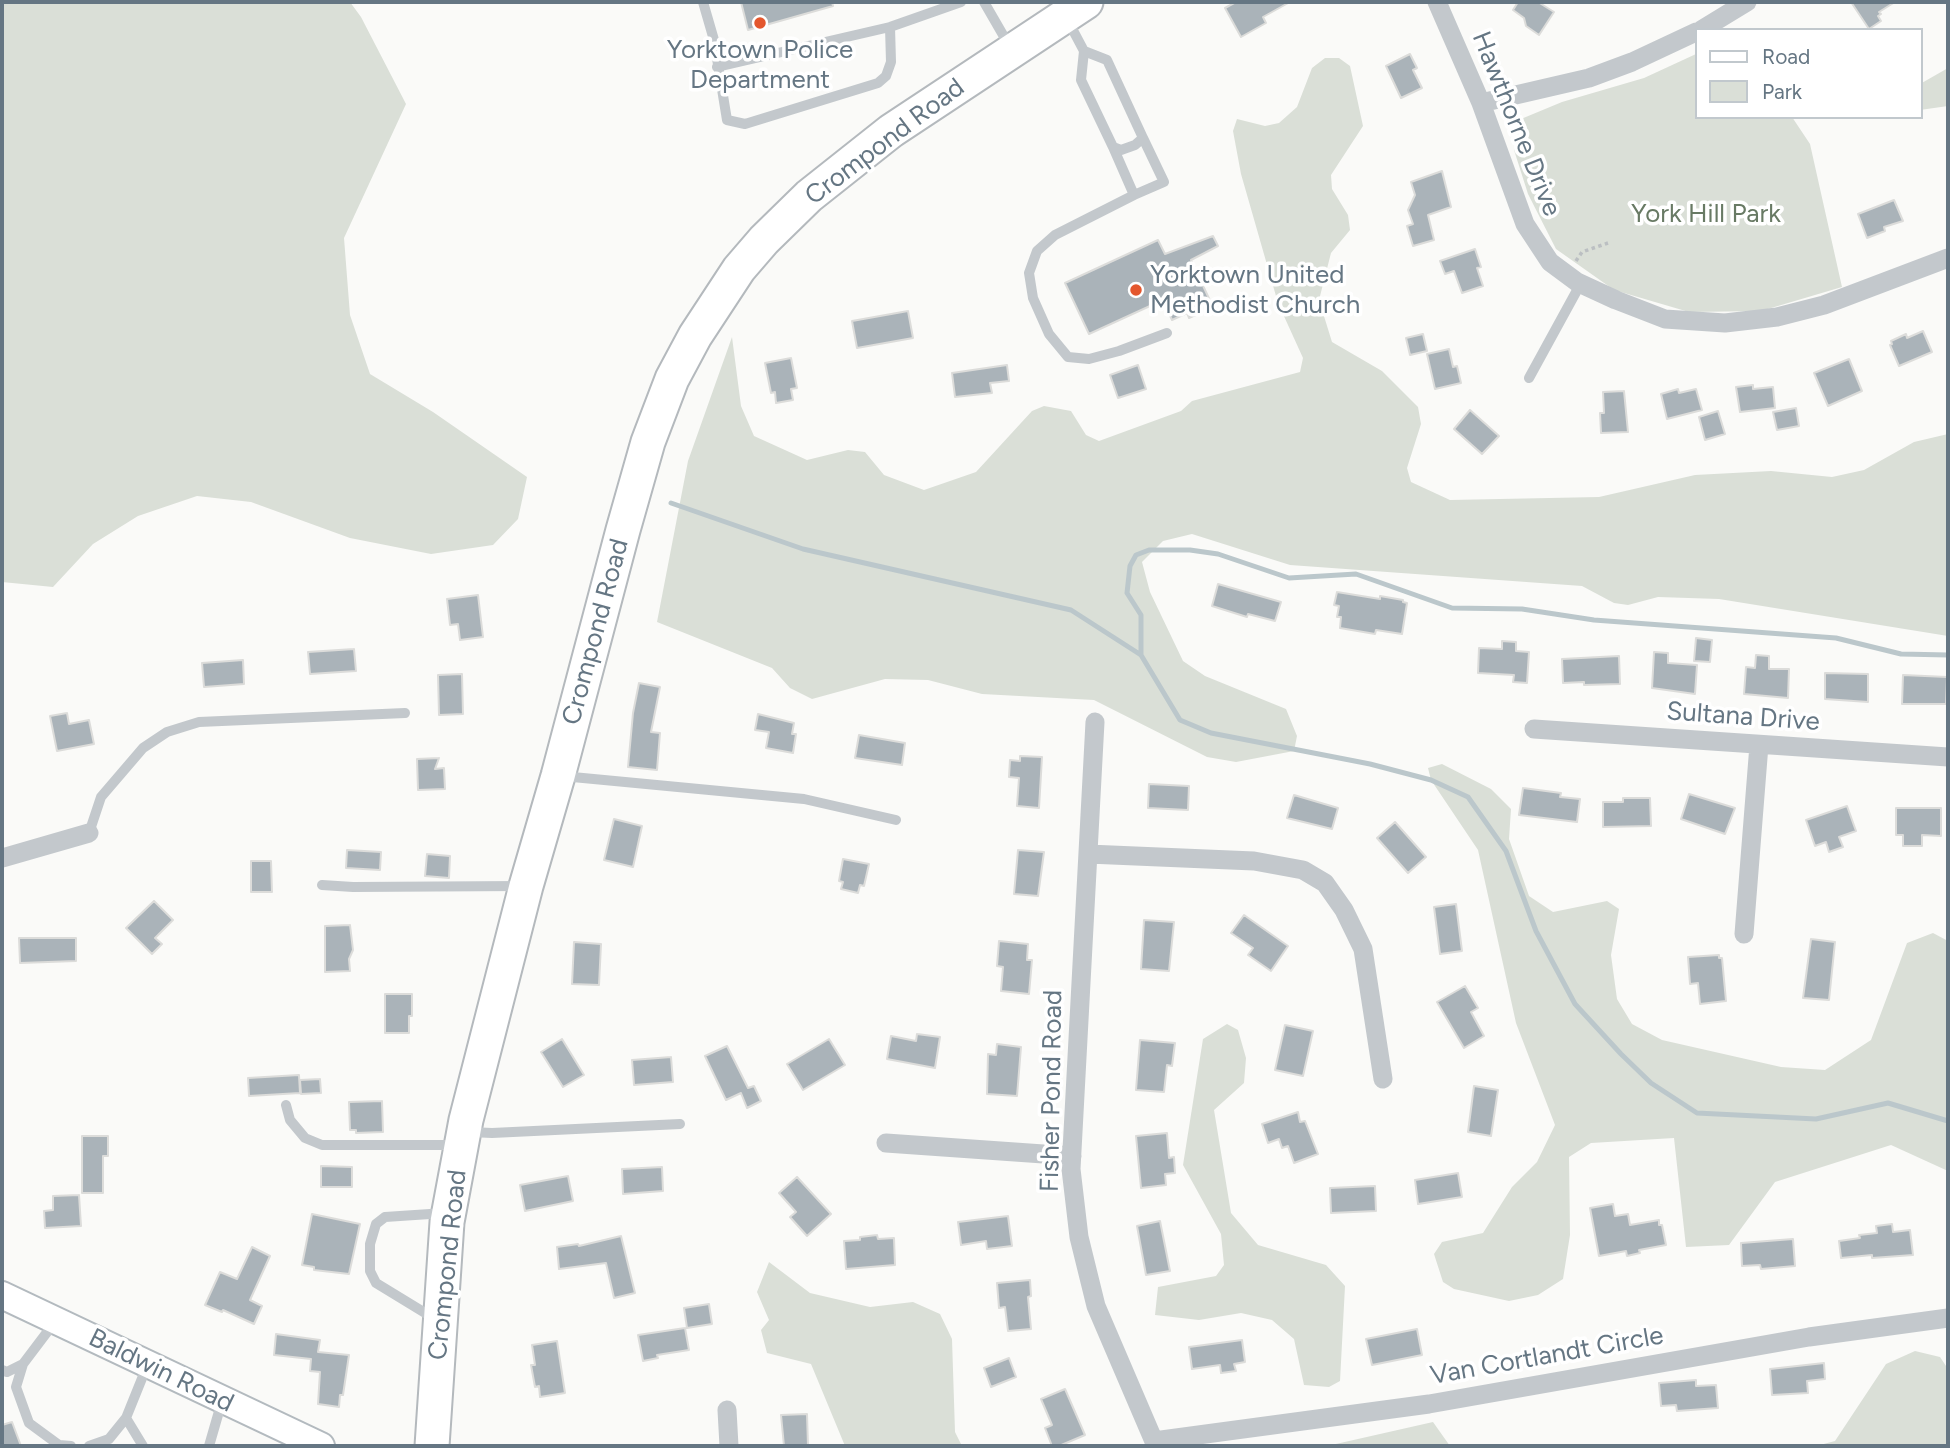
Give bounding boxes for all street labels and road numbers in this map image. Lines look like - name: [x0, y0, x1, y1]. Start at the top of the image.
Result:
- street label: Hawthorne Drive: [1465, 27, 1567, 221]
- street label: Crompond Road: [799, 72, 971, 212]
- street label: Crompond Road: [556, 536, 636, 728]
- street label: Sultana Drive: [1665, 696, 1821, 738]
- street label: Fisher Pond Road: [1035, 990, 1069, 1192]
- street label: Crompond Road: [422, 1168, 474, 1362]
- street label: Van Cortlandt Circle: [1428, 1320, 1666, 1392]
- street label: Baldwin Road: [83, 1323, 239, 1419]

